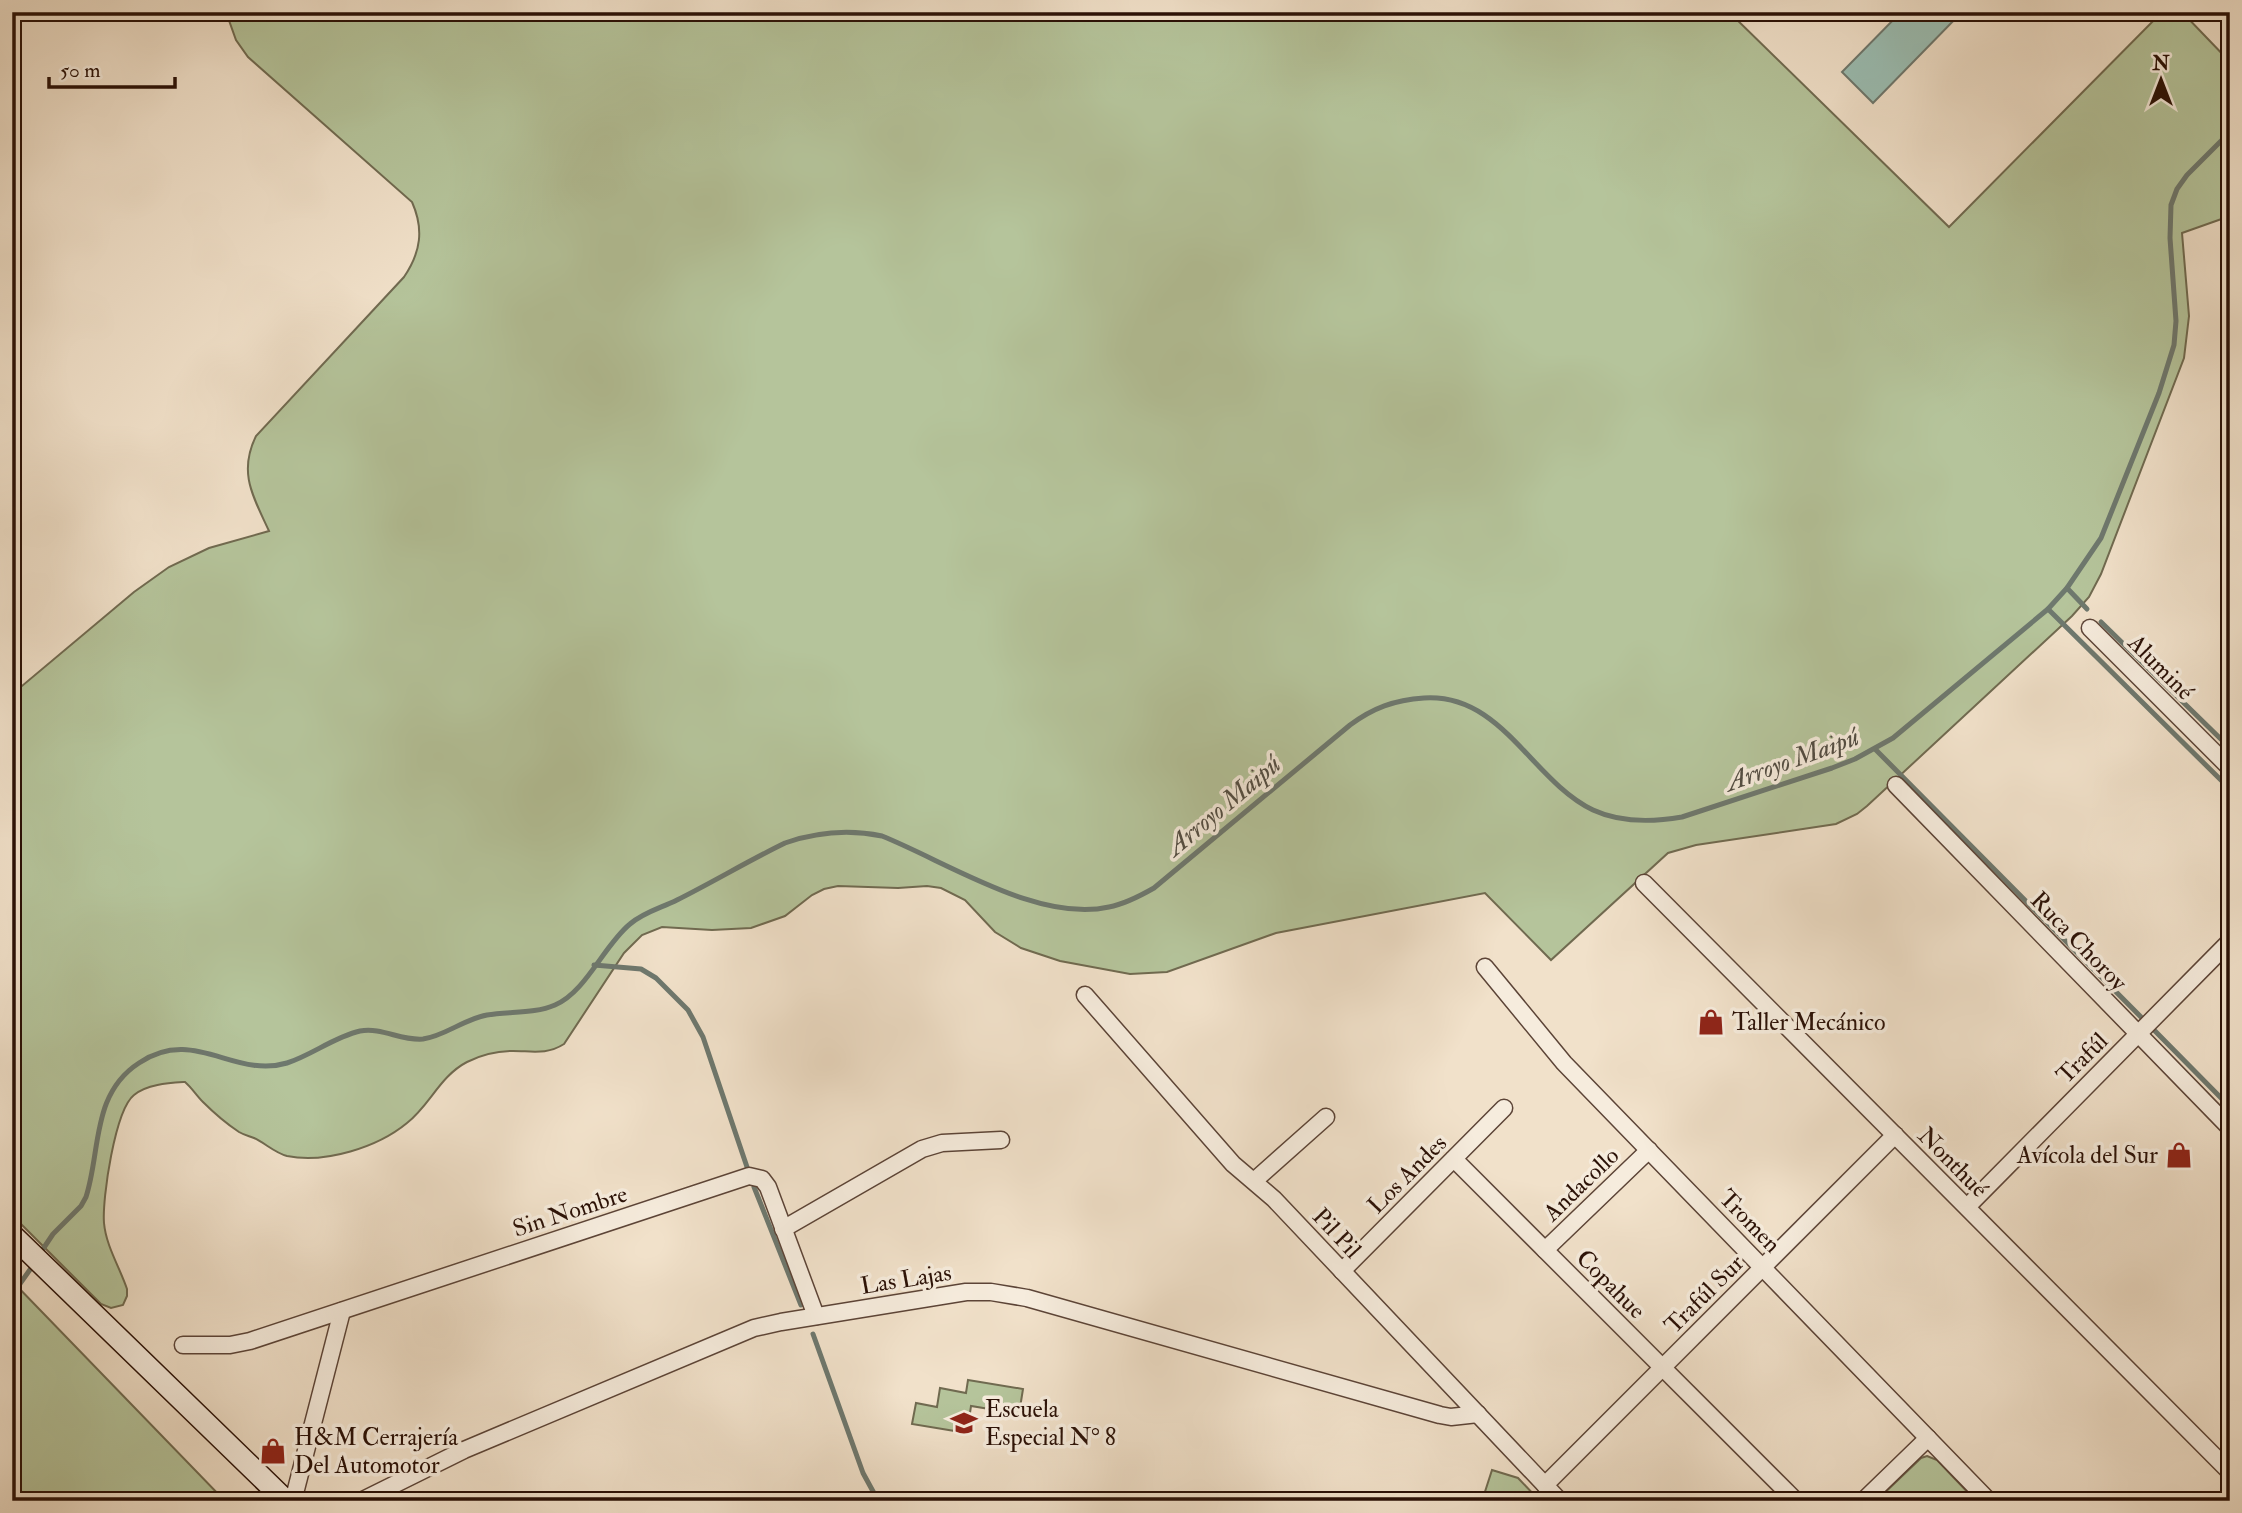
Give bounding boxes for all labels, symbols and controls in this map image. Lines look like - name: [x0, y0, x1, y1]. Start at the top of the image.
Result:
- scale bar: [49, 46, 175, 90]
- north arrow: [2126, 46, 2196, 116]
- text: N: [2151, 52, 2170, 76]
- text: 50 m: [60, 57, 101, 84]
- street label: Aluminé: [2120, 627, 2201, 708]
- water label: Arroyo Maipú: [1718, 720, 1865, 800]
- water label: Arroyo Maipú: [1158, 748, 1289, 865]
- street label: Ruca Choroy: [2024, 885, 2134, 998]
- shop icon: Taller Mecánico: [1696, 1007, 1726, 1037]
- place label: Taller Mecánico: [1732, 1007, 1885, 1038]
- street label: Trafúl: [2050, 1026, 2115, 1091]
- street label: Nonthué: [1911, 1121, 1995, 1205]
- street label: Los Andes: [1361, 1128, 1454, 1221]
- place label: Avícola del Sur: [2016, 1140, 2158, 1171]
- shop icon: Avícola del Sur: [2164, 1140, 2194, 1170]
- street label: Andacollo: [1536, 1141, 1626, 1229]
- street label: Sin Nombre: [509, 1178, 631, 1245]
- street label: Tromen: [1712, 1183, 1787, 1260]
- street label: Pil Pil: [1306, 1202, 1368, 1265]
- street label: Copahue: [1569, 1243, 1652, 1326]
- street label: Trafúl Sur: [1658, 1248, 1751, 1341]
- street label: Las Lajas: [858, 1257, 954, 1302]
- place label: Escuela Especial N° 8: [985, 1394, 1116, 1453]
- school or university icon: Escuela Especial N° 8: [949, 1408, 979, 1438]
- place label: H&M Cerrajería Del Automotor: [294, 1422, 459, 1481]
- shop icon: H&M Cerrajería Del Automotor: [258, 1436, 288, 1466]

